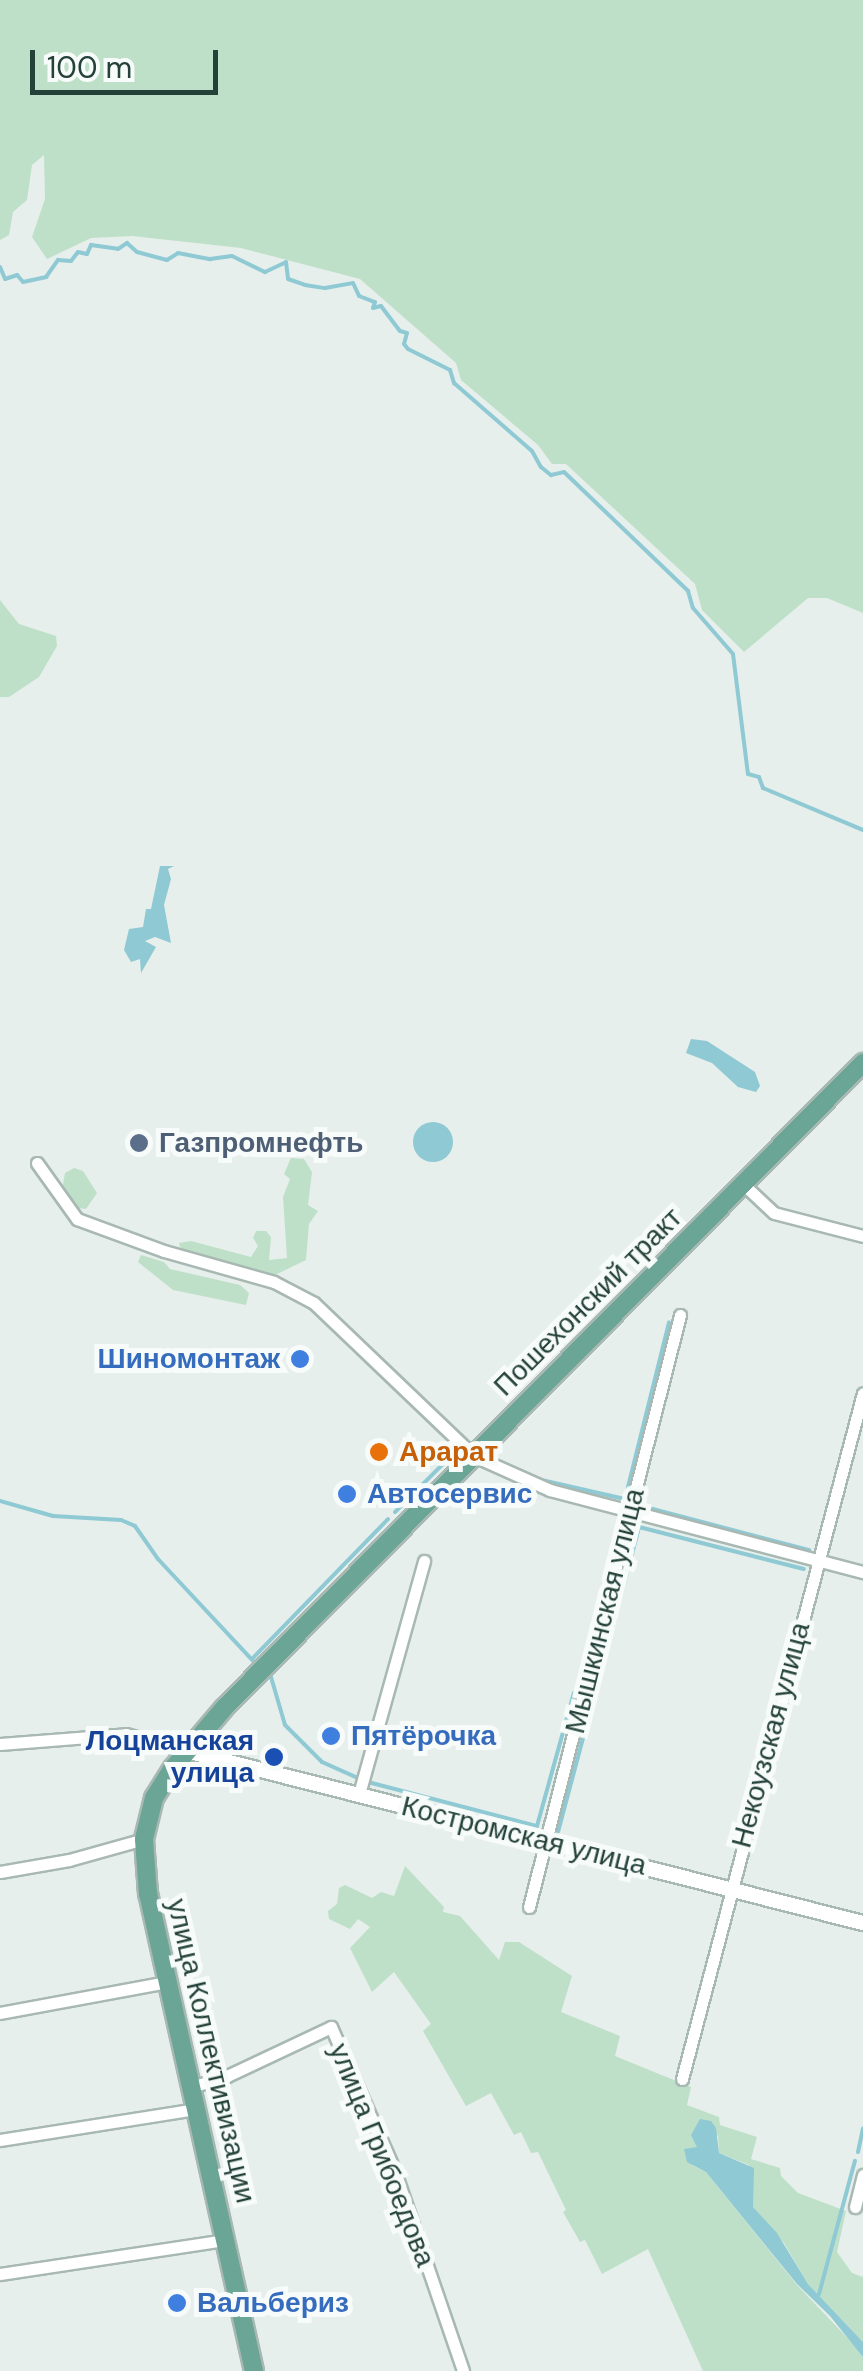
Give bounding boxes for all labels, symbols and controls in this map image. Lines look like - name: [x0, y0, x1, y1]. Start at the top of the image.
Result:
- scale bar: [35, 30, 222, 92]
- text: 100 m: [47, 48, 132, 87]
- place label: Газпромнефть: [159, 1126, 363, 1160]
- marker: Газпромнефть: [128, 1132, 150, 1154]
- street label: Пошехонский тракт: [487, 1201, 689, 1403]
- place label: Шиномонтаж: [98, 1342, 280, 1376]
- marker: Шиномонтаж: [289, 1348, 311, 1370]
- place label: Арарат: [399, 1435, 498, 1469]
- marker: Арарат: [368, 1441, 390, 1463]
- place label: Автосервис: [367, 1477, 532, 1511]
- marker: Автосервис: [336, 1483, 358, 1505]
- street label: Мышкинская улица: [558, 1485, 652, 1737]
- street label: Некоузская улица: [725, 1619, 817, 1851]
- place label: Пятёрочка: [351, 1719, 496, 1753]
- place label: Лоцманская улица: [86, 1724, 254, 1790]
- marker: Пятёрочка: [320, 1725, 342, 1747]
- marker: Лоцманская улица: [263, 1746, 285, 1768]
- street label: Костромская улица: [398, 1789, 650, 1883]
- street label: улица Коллективизации: [160, 1896, 262, 2206]
- street label: улица Грибоедова: [322, 2038, 442, 2272]
- place label: Вальбериз: [197, 2286, 349, 2320]
- marker: Вальбериз: [166, 2292, 188, 2314]

